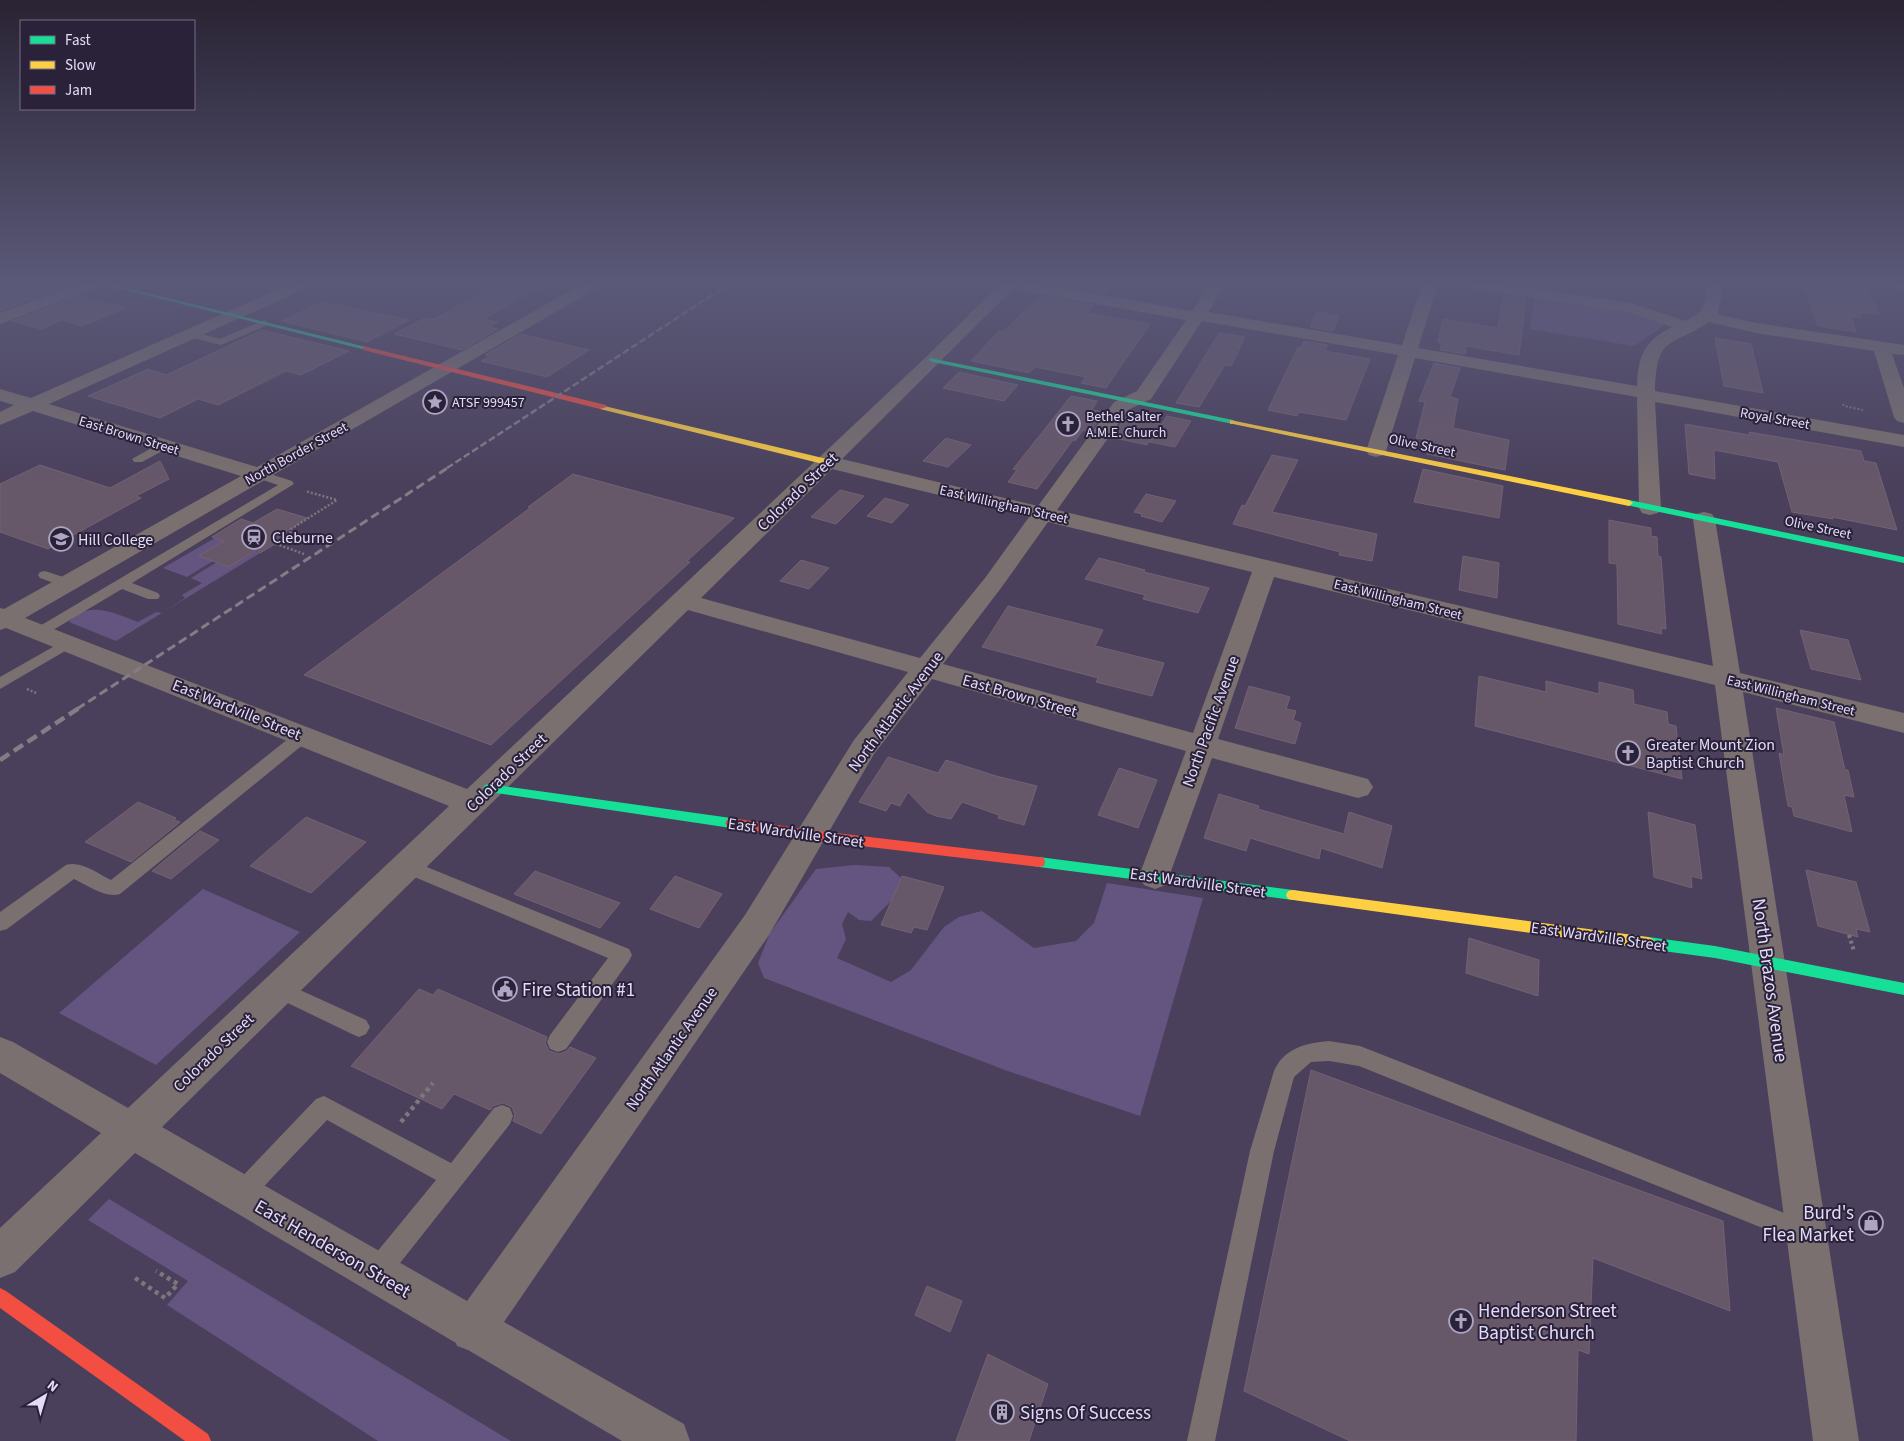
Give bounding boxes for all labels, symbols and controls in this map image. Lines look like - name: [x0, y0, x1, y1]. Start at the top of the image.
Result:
- legend: [20, 20, 195, 110]
- text: Fast: [65, 30, 91, 51]
- text: Slow: [65, 55, 96, 76]
- text: Jam: [65, 80, 92, 101]
- place icon: ATSF 999457: [422, 389, 448, 415]
- place label: ATSF 999457: [452, 393, 525, 413]
- street label: Royal Street: [1739, 403, 1811, 435]
- place label: Bethel Salter A.M.E. Church: [1086, 407, 1166, 443]
- street label: East Brown Street: [76, 411, 181, 461]
- church icon: Bethel Salter A.M.E. Church: [1055, 411, 1081, 437]
- street label: North Border Street: [242, 417, 352, 490]
- street label: Olive Street: [1387, 429, 1457, 463]
- street label: Colorado Street: [752, 447, 843, 536]
- street label: East Willingham Street: [937, 480, 1070, 530]
- street label: Olive Street: [1783, 511, 1853, 545]
- station icon: Cleburne: [241, 524, 267, 550]
- school or university icon: Hill College: [48, 526, 74, 552]
- place label: Cleburne: [272, 527, 333, 549]
- place label: Hill College: [78, 529, 153, 551]
- street label: East Willingham Street: [1332, 574, 1464, 626]
- street label: North Atlantic Avenue: [843, 647, 948, 776]
- street label: North Pacific Avenue: [1177, 653, 1245, 790]
- street label: East Brown Street: [960, 669, 1080, 723]
- street label: East Willingham Street: [1725, 670, 1857, 722]
- street label: East Wardville Street: [169, 674, 305, 746]
- street label: Colorado Street: [461, 728, 552, 817]
- place label: Greater Mount Zion Baptist Church: [1646, 734, 1775, 774]
- church icon: Greater Mount Zion Baptist Church: [1615, 740, 1641, 766]
- street label: East Wardville Street: [727, 813, 866, 853]
- street label: East Wardville Street: [1129, 863, 1268, 903]
- street label: North Brazos Avenue: [1745, 897, 1794, 1064]
- street label: East Wardville Street: [1530, 917, 1669, 957]
- public building icon: Fire Station #1: [492, 976, 518, 1002]
- place label: Fire Station #1: [522, 977, 635, 1004]
- street label: North Atlantic Avenue: [621, 982, 723, 1115]
- street label: Colorado Street: [168, 1008, 259, 1097]
- street label: East Henderson Street: [249, 1194, 416, 1305]
- place label: Burd's Flea Market: [1763, 1200, 1855, 1249]
- shop icon: Burd's Flea Market: [1858, 1210, 1884, 1236]
- place label: Henderson Street Baptist Church: [1478, 1298, 1617, 1347]
- church icon: Henderson Street Baptist Church: [1448, 1308, 1474, 1334]
- north arrow: [20, 1371, 70, 1421]
- text: N: [43, 1376, 62, 1397]
- building icon: Signs Of Success: [989, 1399, 1015, 1425]
- place label: Signs Of Success: [1020, 1400, 1151, 1427]

